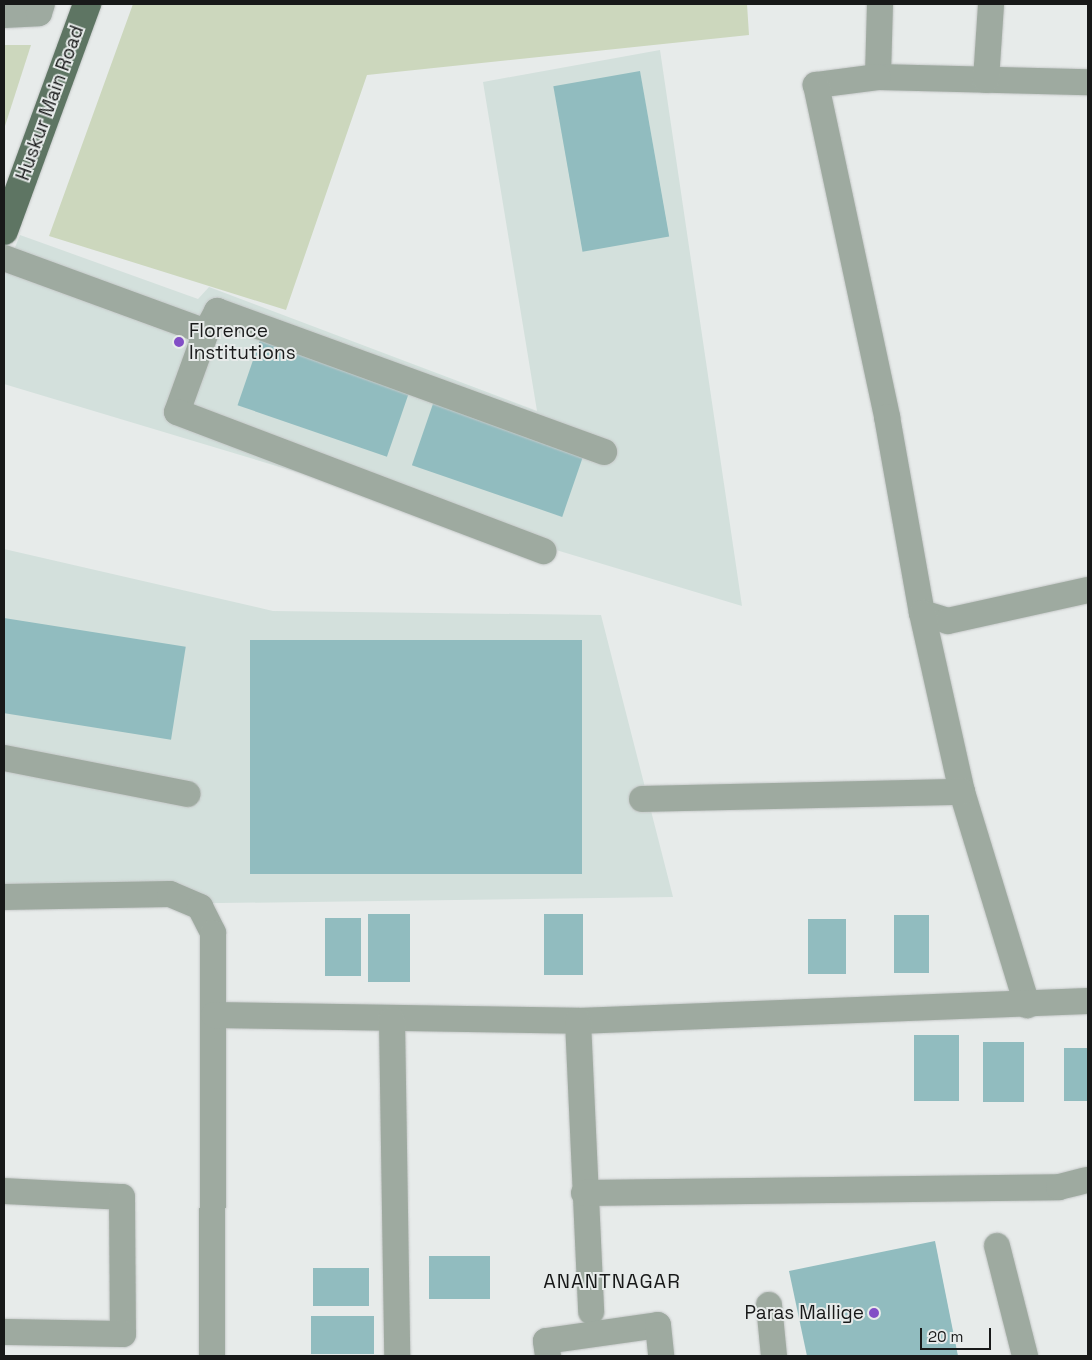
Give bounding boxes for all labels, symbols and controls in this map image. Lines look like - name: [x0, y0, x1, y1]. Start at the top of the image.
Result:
- street label: Huskur Main Road: [11, 22, 89, 184]
- place label: Florence Institutions: [189, 320, 296, 364]
- marker: Florence Institutions: [173, 336, 185, 348]
- district label: ANANTNAGAR: [542, 1269, 682, 1293]
- place label: Paras Mallige: [745, 1302, 864, 1324]
- marker: Paras Mallige: [868, 1307, 880, 1319]
- scale bar: [922, 1318, 993, 1350]
- text: 20 m: [928, 1327, 963, 1346]

